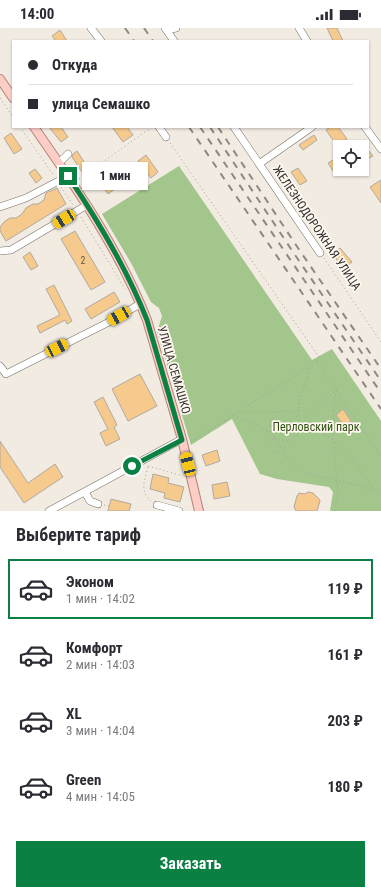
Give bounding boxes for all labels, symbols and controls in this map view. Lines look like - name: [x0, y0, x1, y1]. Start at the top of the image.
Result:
- text: 14:00: [20, 5, 54, 23]
- text: Откуда: [52, 56, 97, 74]
- text: улица Семашко: [52, 95, 150, 113]
- map controls: [333, 140, 369, 176]
- button: locate: [333, 140, 369, 176]
- callout: 1 мин: [82, 162, 148, 190]
- street label: ЖЕЛЕЗНОДОРОЖНАЯ УЛИЦА: [270, 163, 364, 293]
- route end: [59, 167, 77, 185]
- text: 1 мин: [99, 168, 131, 183]
- car: [51, 208, 77, 230]
- house number: 2: [81, 255, 86, 266]
- car: [106, 305, 132, 327]
- street label: УЛИЦА СЕМАШКО: [155, 324, 193, 416]
- car: [44, 337, 70, 359]
- park label: Перловский парк: [273, 420, 360, 434]
- car: [179, 451, 197, 477]
- route start: [123, 457, 141, 475]
- text: Выберите тариф: [16, 524, 141, 545]
- icon: car: [18, 571, 54, 607]
- text: Эконом: [66, 573, 114, 591]
- text: 119 ₽: [327, 580, 363, 598]
- text: 1 мин · 14:02: [66, 591, 135, 606]
- icon: car: [18, 637, 54, 673]
- text: Комфорт: [66, 639, 123, 657]
- text: 161 ₽: [327, 646, 363, 664]
- text: 2 мин · 14:03: [66, 657, 135, 672]
- icon: car: [18, 703, 54, 739]
- text: XL: [66, 705, 82, 723]
- text: 203 ₽: [327, 712, 363, 730]
- text: 3 мин · 14:04: [66, 723, 135, 738]
- icon: car: [18, 769, 54, 805]
- text: Green: [66, 771, 101, 789]
- text: 180 ₽: [327, 778, 363, 796]
- text: 4 мин · 14:05: [66, 789, 135, 804]
- button: Заказать: [16, 841, 365, 887]

